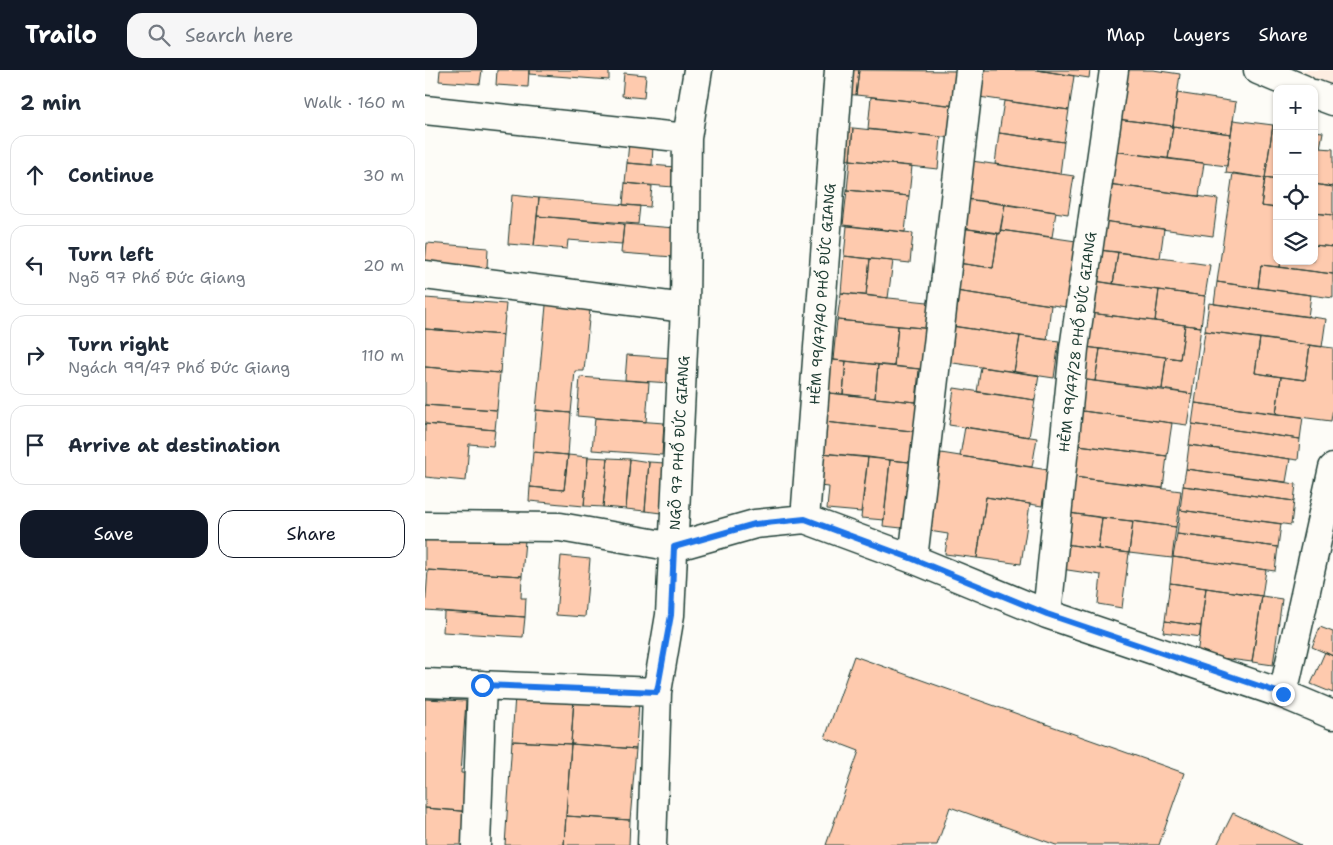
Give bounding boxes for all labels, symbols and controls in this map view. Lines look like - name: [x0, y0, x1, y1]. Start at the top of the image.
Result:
- search box: [127, 13, 477, 58]
- text: Trailo: [25, 19, 97, 51]
- icon: search: [145, 21, 173, 49]
- text: Search here: [185, 23, 294, 48]
- text: Map: [1107, 23, 1145, 47]
- text: Layers: [1173, 23, 1230, 47]
- text: Share: [1258, 23, 1308, 47]
- map controls: [1273, 85, 1318, 265]
- button: +: [1273, 85, 1318, 130]
- text: 2 min: [20, 89, 81, 117]
- text: Walk · 160 m: [304, 92, 405, 113]
- button: −: [1273, 130, 1318, 175]
- icon: ahead: [21, 161, 49, 189]
- text: Continue: [68, 163, 154, 188]
- text: 30 m: [363, 165, 404, 186]
- button: locate: [1273, 175, 1318, 220]
- street label: HẺM 99/47/40 PHỐ ĐỨC GIANG: [803, 182, 839, 405]
- button: layers: [1273, 220, 1318, 265]
- street label: HẺM 99/47/28 PHỐ ĐỨC GIANG: [1053, 230, 1100, 453]
- text: Turn left: [68, 242, 154, 267]
- icon: left: [21, 251, 49, 279]
- text: 20 m: [363, 255, 404, 276]
- text: Ngõ 97 Phố Đức Giang: [68, 267, 246, 288]
- text: Turn right: [68, 332, 169, 357]
- icon: right: [21, 341, 49, 369]
- text: 110 m: [361, 345, 404, 366]
- street label: NGÕ 97 PHỐ ĐỨC GIANG: [663, 355, 693, 531]
- text: Ngách 99/47 Phố Đức Giang: [68, 357, 290, 378]
- icon: arrive: [21, 431, 49, 459]
- text: Arrive at destination: [68, 433, 280, 458]
- button: Save: [20, 510, 208, 558]
- button: Share: [218, 510, 405, 558]
- route start: [471, 674, 494, 697]
- route end: [1272, 683, 1295, 706]

